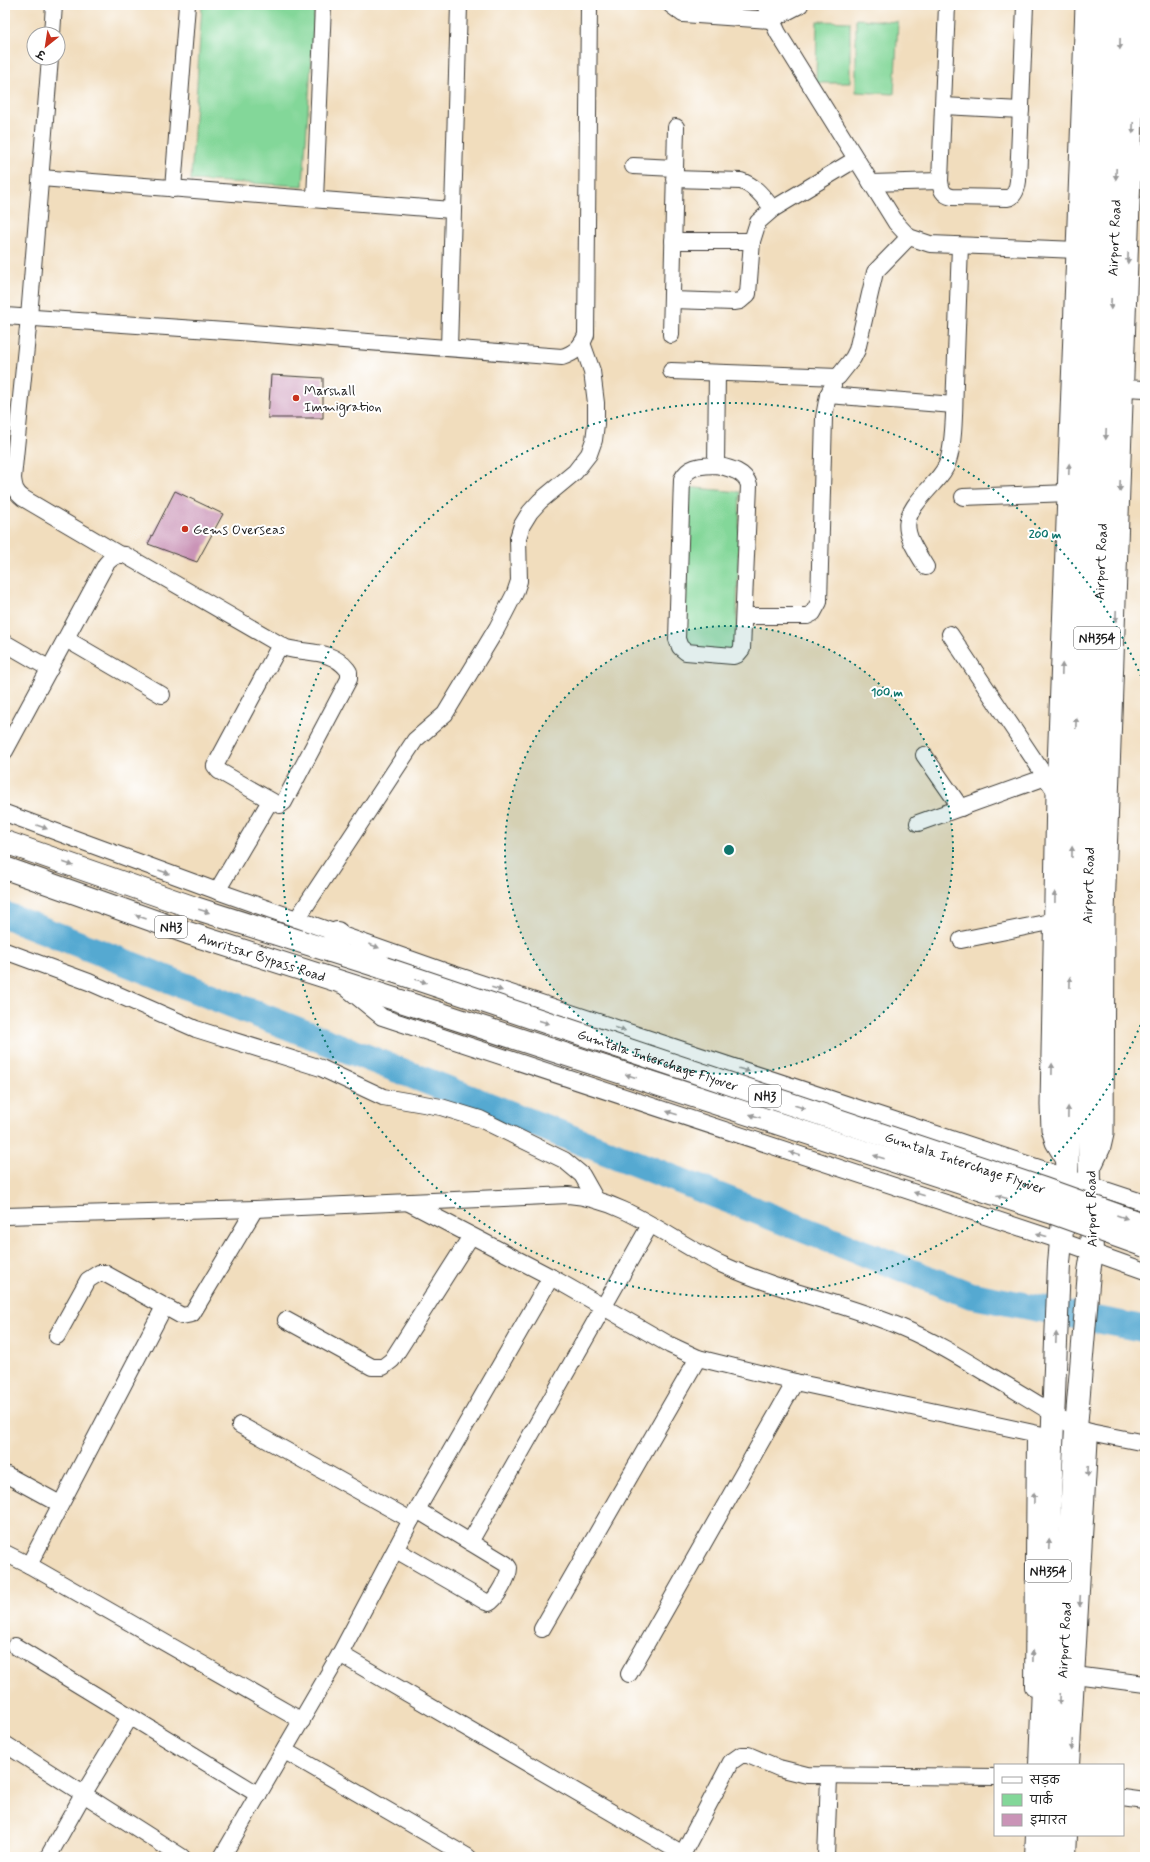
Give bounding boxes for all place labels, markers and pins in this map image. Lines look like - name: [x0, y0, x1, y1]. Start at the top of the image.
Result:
- place label: Marshall Immigration: [304, 382, 382, 417]
- marker: Marshall Immigration: [291, 393, 301, 403]
- place label: Gems Overseas: [193, 521, 285, 539]
- marker: Gems Overseas: [180, 524, 190, 534]
- centre of rings: [722, 843, 736, 857]

